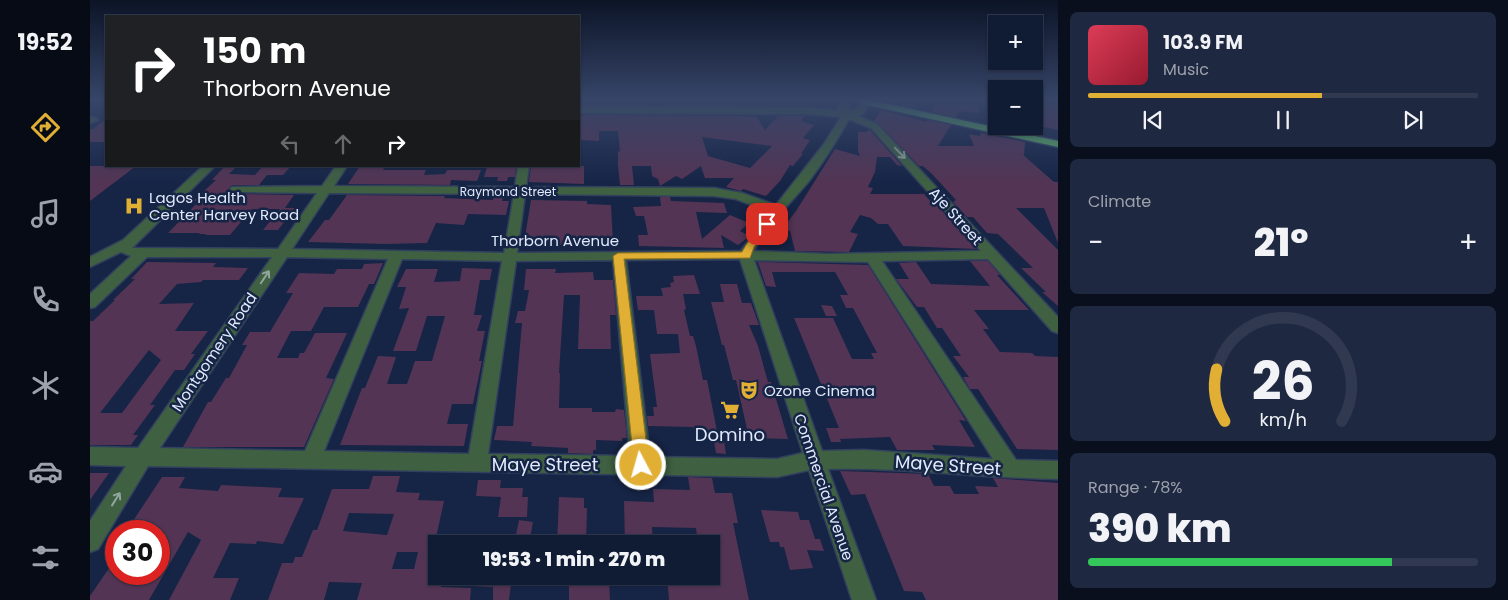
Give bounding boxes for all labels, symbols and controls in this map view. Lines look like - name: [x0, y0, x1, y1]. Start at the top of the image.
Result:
- map controls: [988, 15, 1043, 135]
- button: +: [988, 15, 1043, 70]
- text: 150 m: [203, 26, 306, 75]
- text: 19:52: [18, 27, 72, 58]
- text: 103.9 FM: [1163, 29, 1243, 56]
- icon: right: [120, 35, 185, 100]
- text: Music: [1163, 58, 1209, 81]
- text: Thorborn Avenue: [203, 73, 391, 104]
- button: −: [988, 80, 1043, 135]
- icon: previous: [1139, 106, 1167, 134]
- icon: pause: [1269, 106, 1297, 134]
- icon: next: [1399, 106, 1427, 134]
- icon: directions: [28, 110, 63, 145]
- icon: left: [276, 130, 304, 158]
- icon: ahead: [329, 130, 357, 158]
- icon: right: [382, 130, 410, 158]
- one-way arrow: [894, 147, 906, 159]
- street label: Raymond Street: [460, 183, 556, 200]
- street label: Aje Street: [924, 183, 988, 249]
- place label: Lagos Health Center Harvey Road: [149, 187, 299, 225]
- text: Climate: [1088, 190, 1151, 213]
- hospital icon: Lagos Health Center Harvey Road: [123, 195, 145, 217]
- icon: music: [28, 196, 63, 231]
- pin: [746, 203, 788, 245]
- icon: arrive: [753, 210, 781, 238]
- text: 21°: [1254, 216, 1308, 269]
- text: −: [1088, 223, 1103, 262]
- text: +: [1459, 223, 1478, 262]
- street label: Thorborn Avenue: [491, 230, 619, 251]
- one-way arrow: [260, 270, 270, 284]
- icon: phone: [28, 282, 63, 317]
- street label: Montgomery Road: [166, 288, 262, 416]
- text: 26: [1252, 345, 1314, 418]
- icon: climate: [28, 368, 63, 403]
- theatre icon: Ozone Cinema: [738, 379, 760, 401]
- place label: Ozone Cinema: [764, 380, 875, 401]
- supermarket icon: Domino: [719, 399, 741, 421]
- text: km/h: [1259, 407, 1307, 432]
- street label: Commercial Avenue: [789, 411, 859, 563]
- place label: Domino: [695, 422, 765, 447]
- position arrow: [614, 438, 666, 490]
- street label: Maye Street: [894, 449, 1002, 481]
- street label: Maye Street: [492, 452, 598, 477]
- icon: car: [28, 454, 63, 489]
- text: Range · 78%: [1088, 476, 1182, 499]
- one-way arrow: [111, 493, 121, 507]
- text: 390 km: [1088, 502, 1232, 555]
- speed limit sign: 30: [105, 520, 170, 585]
- icon: filters: [28, 540, 63, 575]
- text: 19:53 · 1 min · 270 m: [483, 546, 665, 573]

